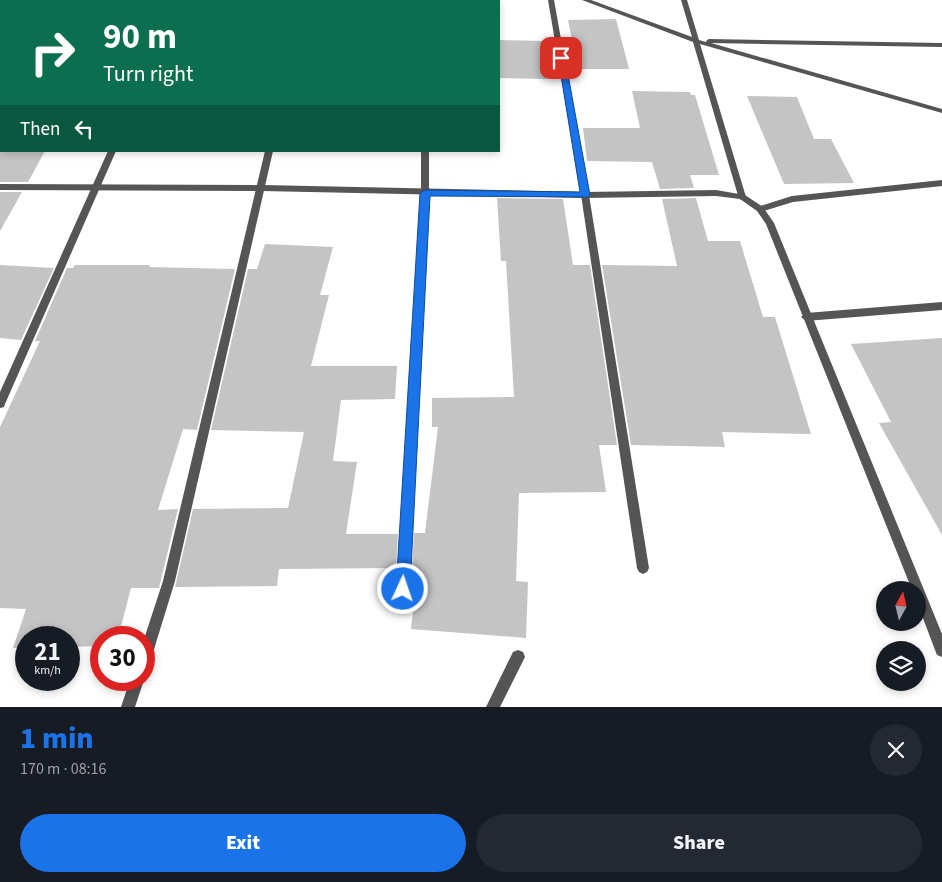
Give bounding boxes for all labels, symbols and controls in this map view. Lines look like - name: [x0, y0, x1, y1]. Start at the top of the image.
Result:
- text: 90 m: [103, 12, 177, 62]
- icon: right: [20, 20, 85, 85]
- pin: [540, 37, 582, 79]
- icon: arrive: [547, 44, 575, 72]
- text: Turn right: [103, 58, 193, 90]
- icon: left: [70, 115, 98, 143]
- text: Then: [20, 116, 60, 143]
- position arrow: [376, 562, 428, 614]
- north arrow: [876, 581, 926, 631]
- map controls: [876, 581, 926, 691]
- speed limit sign: 30: [90, 626, 155, 691]
- text: 21: [34, 634, 61, 670]
- button: layers: [876, 641, 926, 691]
- text: km/h: [34, 662, 61, 679]
- text: 1 min: [20, 717, 94, 760]
- button: close: [870, 724, 922, 776]
- text: 170 m · 08:16: [20, 758, 107, 780]
- button: Exit: [20, 814, 466, 872]
- button: Share: [476, 814, 922, 872]

